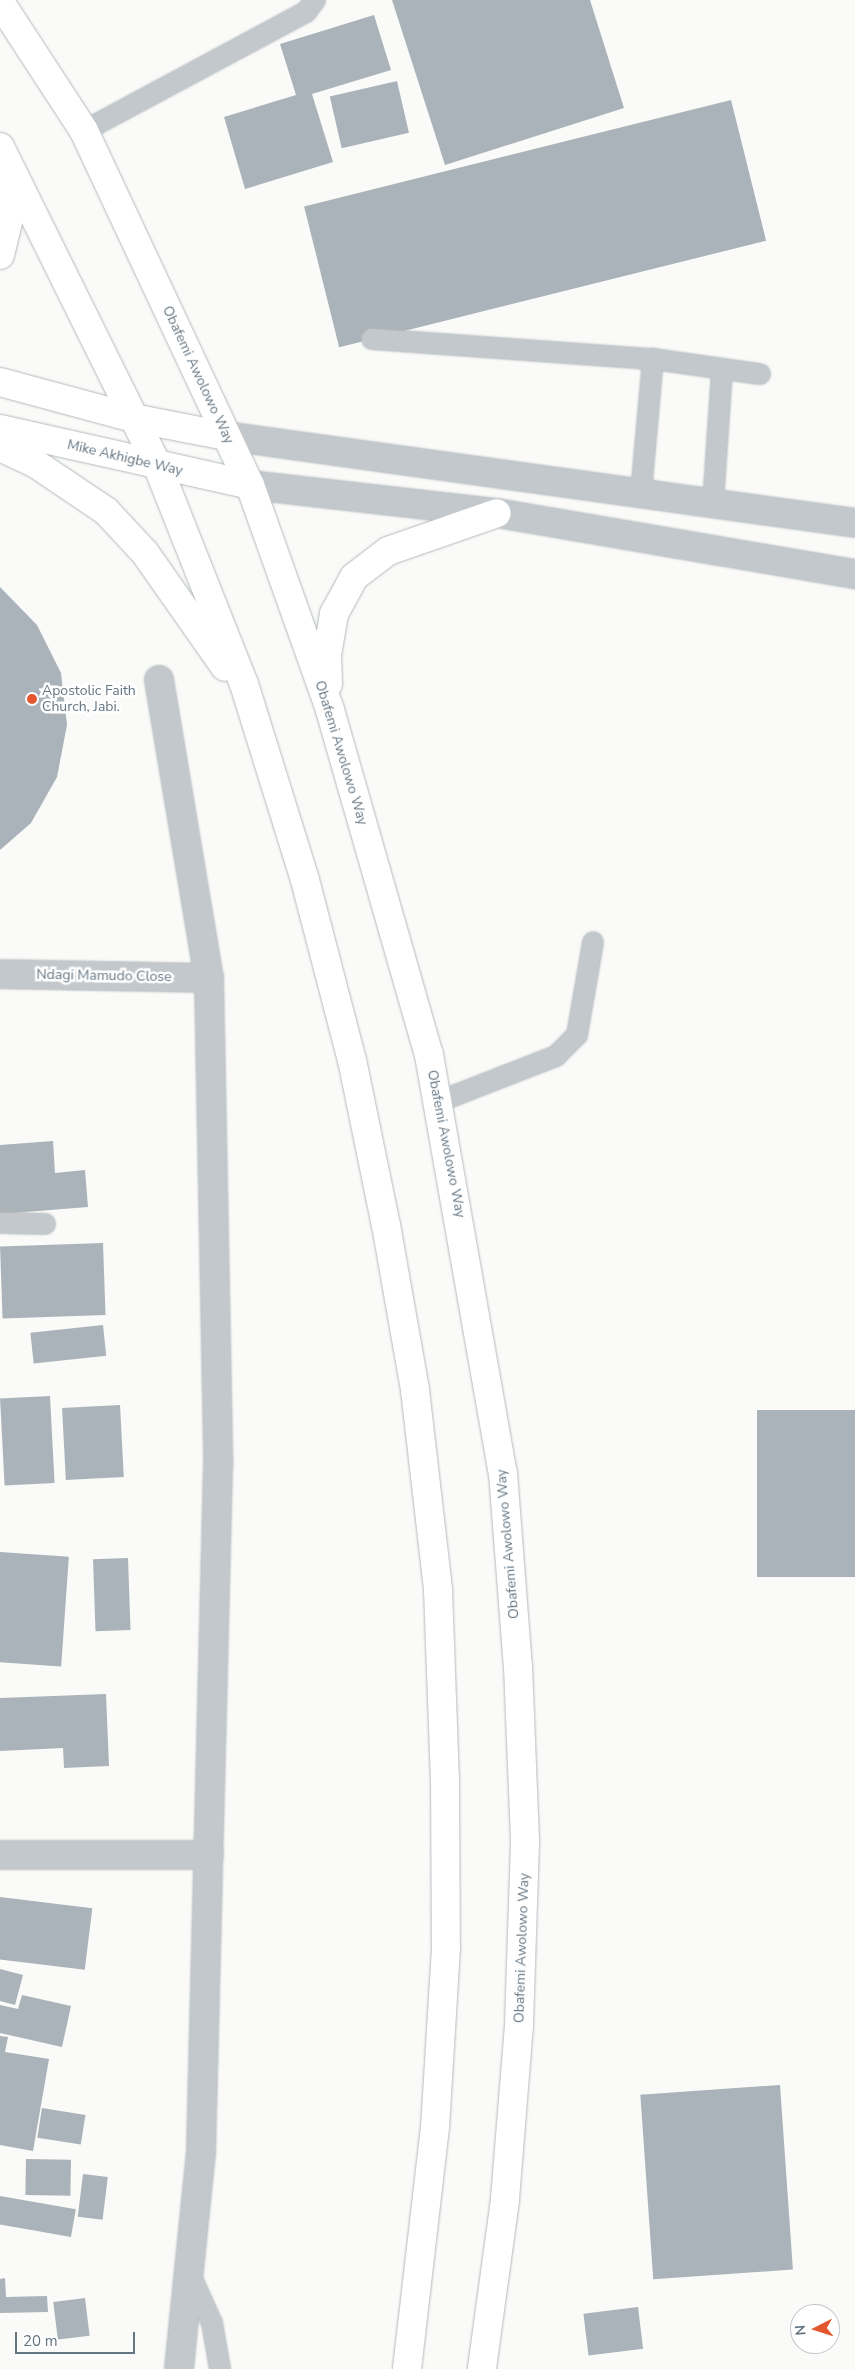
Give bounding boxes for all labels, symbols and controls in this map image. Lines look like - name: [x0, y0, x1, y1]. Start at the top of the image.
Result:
- street label: Obafemi Awolowo Way: [159, 303, 237, 447]
- street label: Mike Akhigbe Way: [66, 437, 184, 479]
- street label: Obafemi Awolowo Way: [311, 679, 371, 827]
- place label: Apostolic Faith Church, Jabi.: [42, 683, 136, 716]
- marker: Apostolic Faith Church, Jabi.: [26, 693, 38, 705]
- street label: Ndagi Mamudo Close: [36, 966, 172, 986]
- street label: Obafemi Awolowo Way: [423, 1069, 469, 1219]
- street label: Obafemi Awolowo Way: [493, 1468, 523, 1620]
- street label: Obafemi Awolowo Way: [511, 1873, 533, 2023]
- north arrow: [790, 2304, 840, 2354]
- scale bar: [18, 2322, 138, 2354]
- text: N: [791, 2324, 810, 2336]
- text: 20 m: [23, 2331, 58, 2351]

